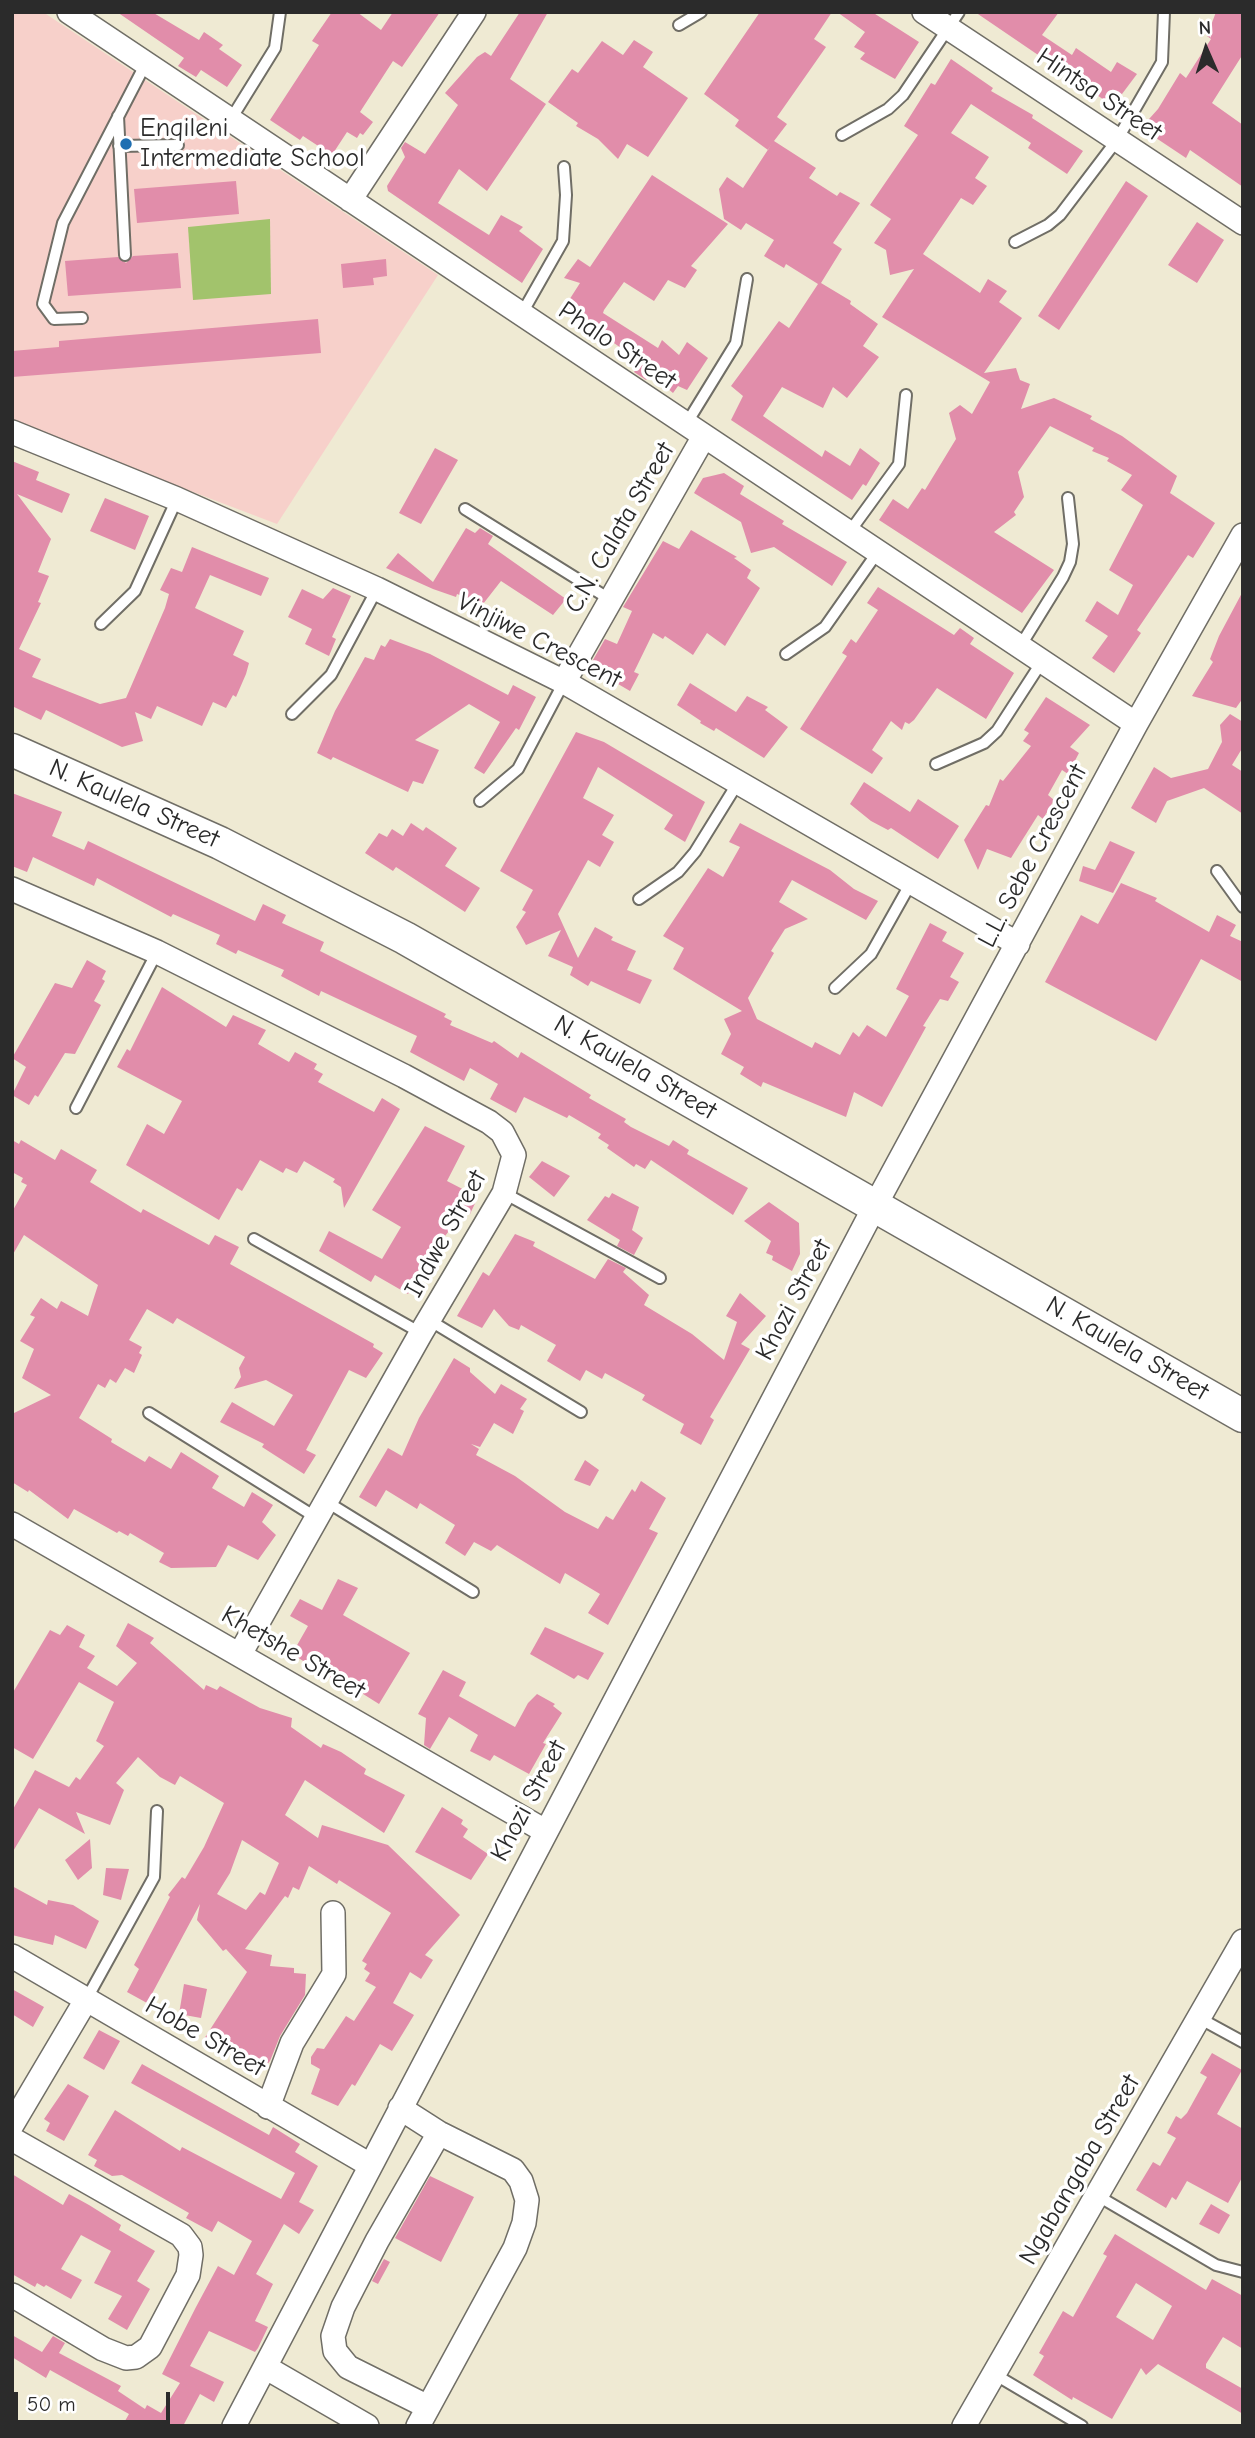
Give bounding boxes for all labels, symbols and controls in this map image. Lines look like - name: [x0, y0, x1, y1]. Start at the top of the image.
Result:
- north arrow: [1171, 14, 1241, 84]
- text: N: [1198, 17, 1212, 39]
- street label: Hintsa Street: [1030, 42, 1168, 148]
- place label: Enqileni Intermediate School: [140, 113, 365, 174]
- marker: Enqileni Intermediate School: [118, 136, 134, 152]
- street label: Phalo Street: [552, 295, 682, 397]
- street label: C.N. Calata Street: [558, 437, 682, 619]
- street label: Vinjiwe Crescent: [452, 586, 626, 696]
- street label: N. Kaulela Street: [44, 753, 224, 855]
- street label: L.L. Sebe Crescent: [972, 759, 1094, 953]
- street label: N. Kaulela Street: [548, 1009, 722, 1127]
- street label: Indwe Street: [398, 1165, 494, 1303]
- street label: Khozi Street: [749, 1234, 839, 1366]
- street label: N. Kaulela Street: [1040, 1290, 1214, 1408]
- street label: Khetshe Street: [216, 1599, 370, 1707]
- street label: Khozi Street: [484, 1735, 574, 1867]
- street label: Hobe Street: [139, 1990, 271, 2084]
- street label: Ngabangaba Street: [1013, 2069, 1147, 2271]
- scale bar: [18, 2378, 173, 2422]
- text: 50 m: [27, 2392, 76, 2416]

